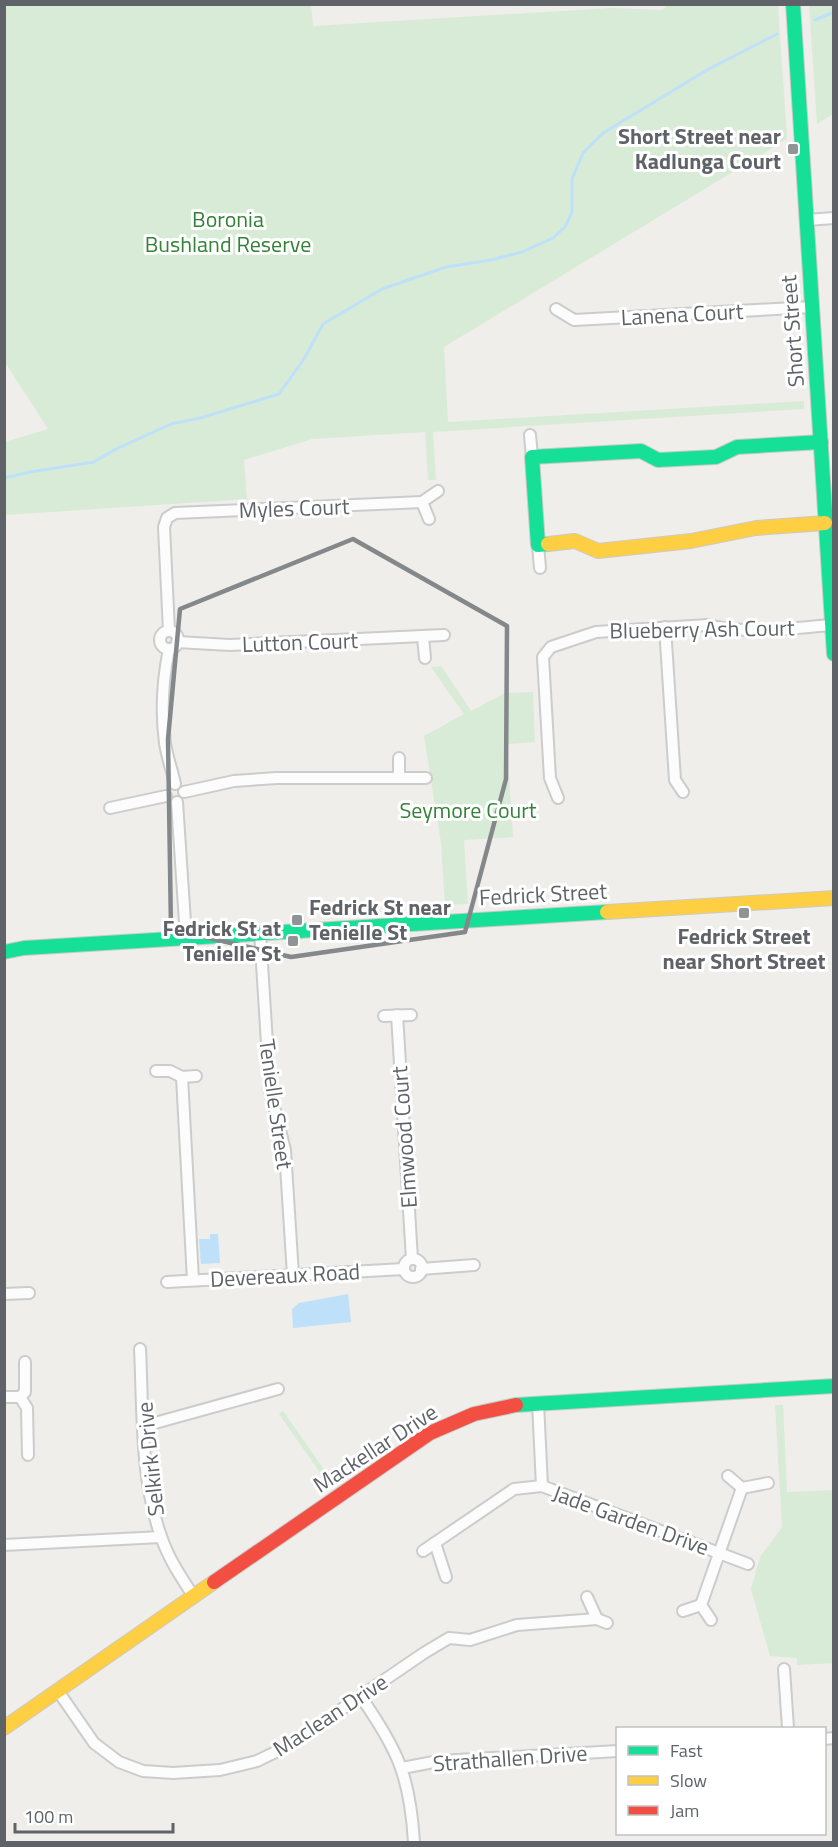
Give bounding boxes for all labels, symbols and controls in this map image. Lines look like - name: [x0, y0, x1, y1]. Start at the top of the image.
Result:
- place label: Short Street near Kadlunga Court: [618, 119, 781, 178]
- marker: Short Street near Kadlunga Court: [786, 142, 800, 156]
- park label: Boronia Bushland Reserve: [145, 202, 311, 261]
- street label: Short Street: [771, 274, 813, 388]
- street label: Lanena Court: [620, 294, 744, 334]
- street label: Myles Court: [238, 489, 350, 527]
- street label: Blueberry Ash Court: [609, 610, 795, 648]
- street label: Lutton Court: [241, 623, 359, 661]
- park label: Seymore Court: [399, 793, 537, 827]
- street label: Fedrick Street: [478, 874, 608, 914]
- place label: Fedrick St near Tenielle St: [309, 890, 451, 949]
- marker: Fedrick Street near Short Street: [737, 906, 751, 920]
- place label: Fedrick St at Tenielle St: [163, 911, 281, 970]
- marker: Fedrick St near Tenielle St: [290, 913, 304, 927]
- place label: Fedrick Street near Short Street: [662, 919, 826, 978]
- marker: Fedrick St at Tenielle St: [286, 934, 300, 948]
- street label: Tenielle Street: [250, 1037, 302, 1172]
- street label: Elmwood Court: [382, 1065, 426, 1209]
- street label: Devereaux Road: [209, 1254, 361, 1296]
- street label: Mackellar Drive: [306, 1395, 444, 1501]
- street label: Selkirk Drive: [127, 1400, 173, 1518]
- street label: Jade Garden Drive: [548, 1476, 714, 1564]
- street label: Maclean Drive: [266, 1665, 394, 1765]
- legend: [616, 1727, 826, 1835]
- street label: Strathallen Drive: [432, 1736, 588, 1780]
- text: Fast: [670, 1737, 703, 1764]
- text: Slow: [670, 1767, 707, 1794]
- scale bar: [15, 1796, 172, 1834]
- text: Jam: [670, 1797, 699, 1824]
- text: 100 m: [24, 1803, 73, 1830]

